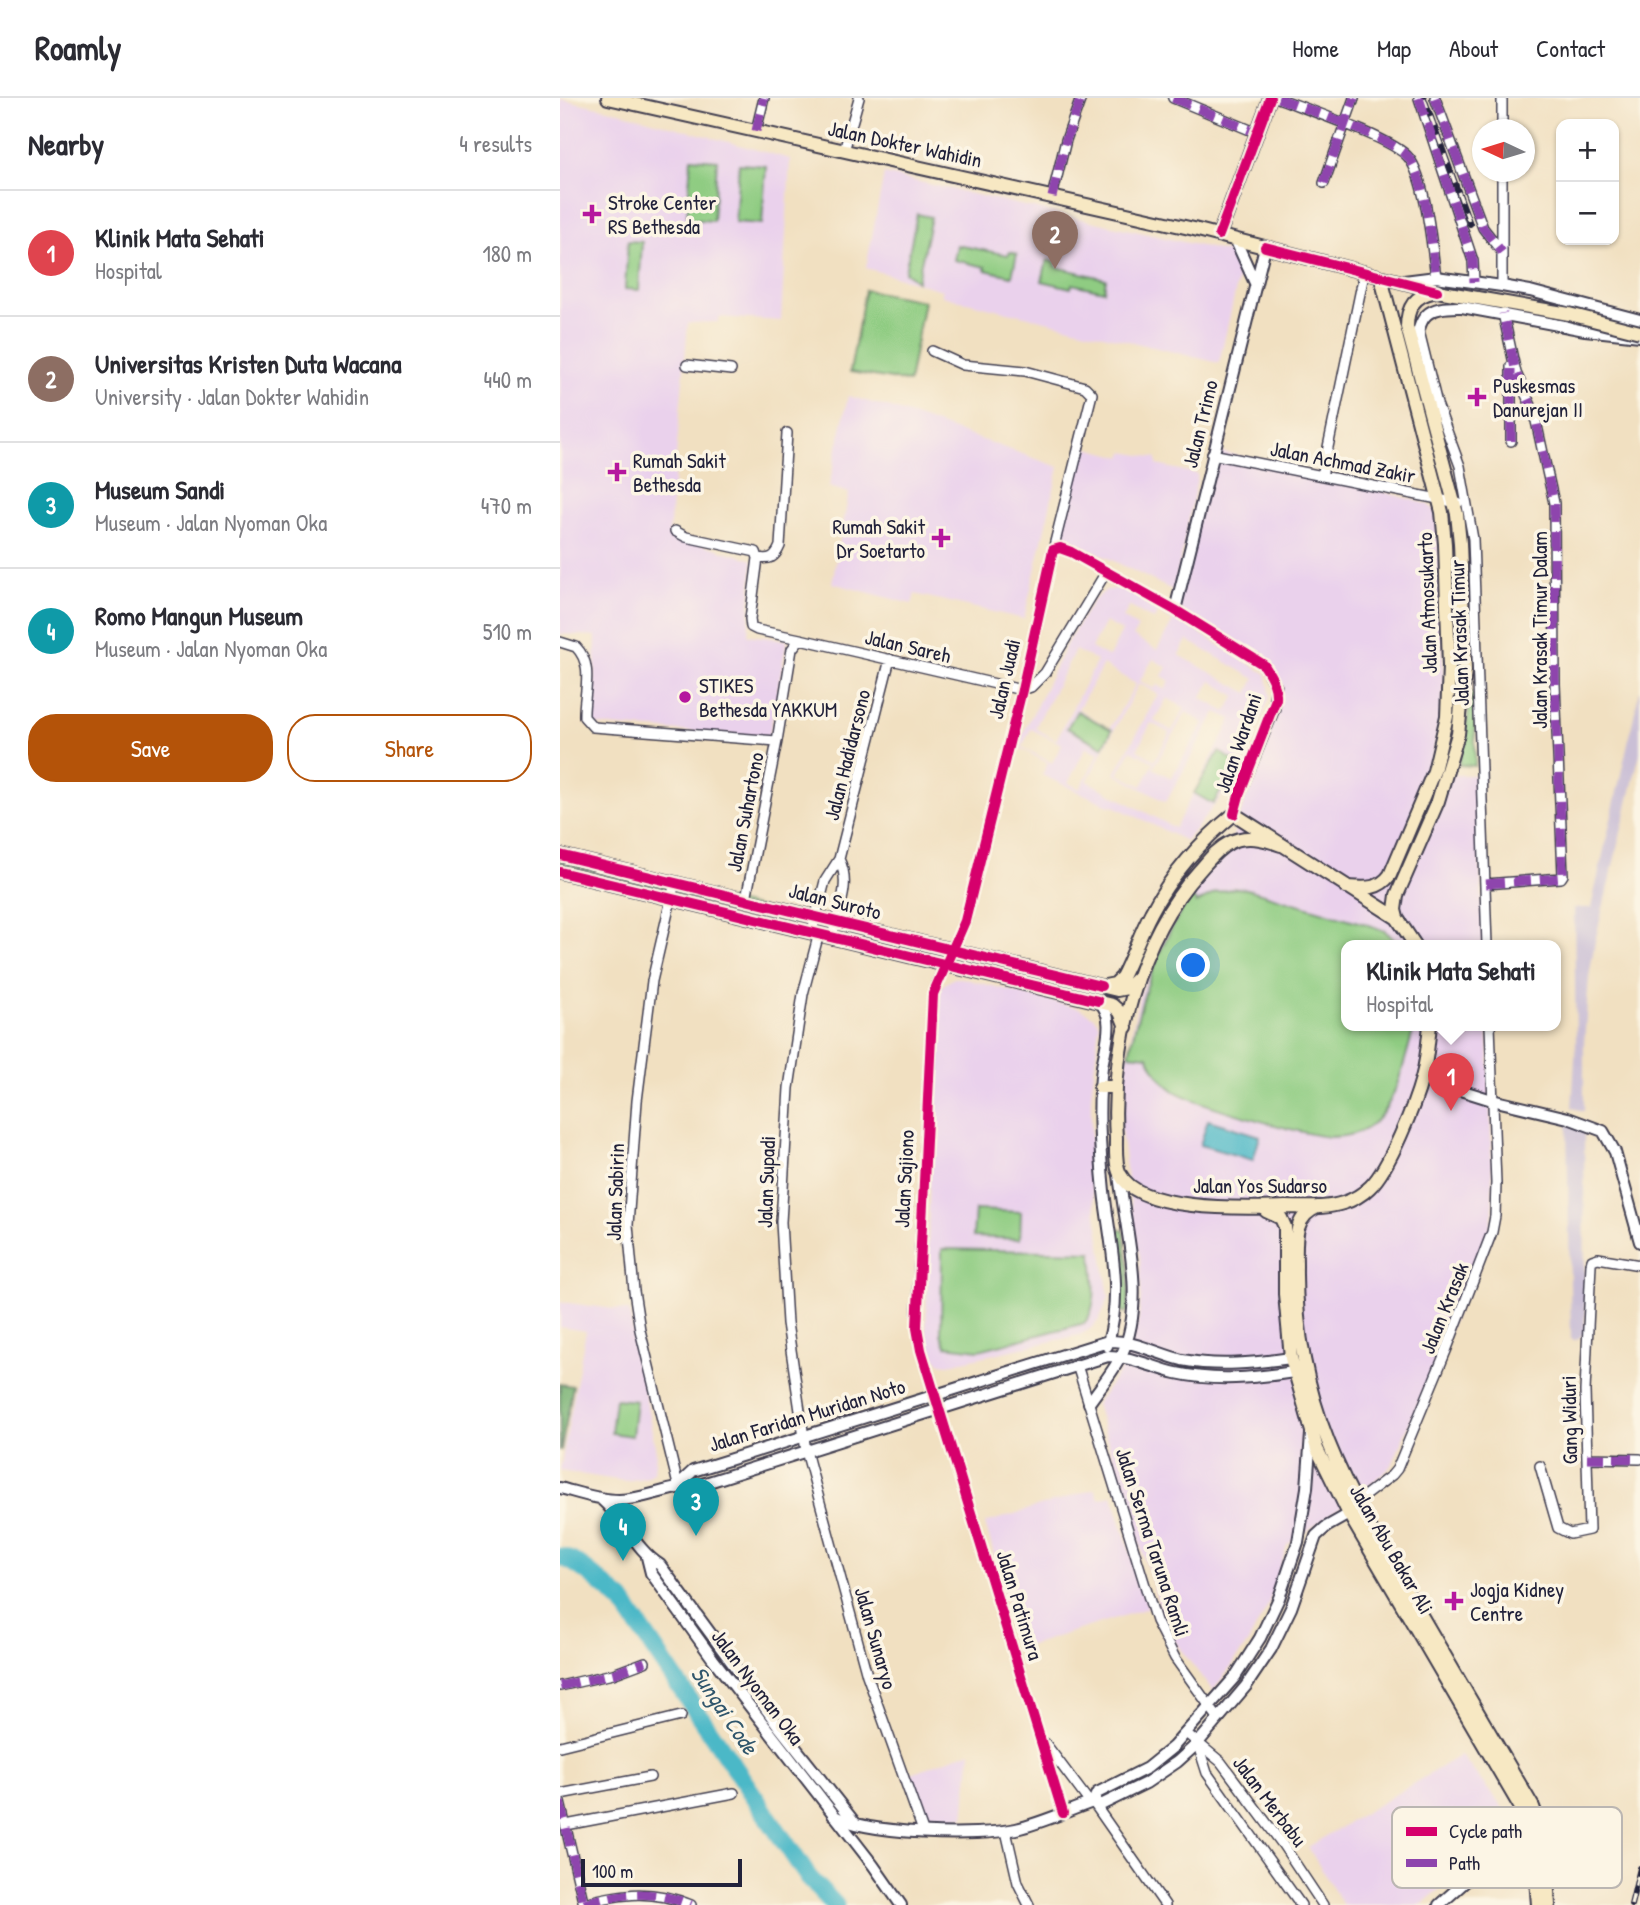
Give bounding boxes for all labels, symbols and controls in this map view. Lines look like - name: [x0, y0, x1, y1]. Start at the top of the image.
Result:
- text: Roamly: [35, 26, 121, 70]
- text: Home: [1292, 32, 1339, 64]
- text: Map: [1377, 32, 1411, 64]
- text: About: [1449, 32, 1498, 64]
- text: Contact: [1536, 32, 1605, 64]
- street label: Jalan Dokter Wahidin: [825, 114, 985, 174]
- north arrow: [1472, 119, 1535, 182]
- map controls: [1556, 119, 1619, 245]
- button: +: [1556, 119, 1619, 182]
- text: Nearby: [28, 124, 104, 164]
- text: 4 results: [459, 128, 532, 159]
- button: −: [1556, 182, 1619, 245]
- place label: Stroke Center RS Bethesda: [608, 188, 716, 241]
- marker: Stroke Center RS Bethesda: [582, 204, 602, 224]
- pin: 2: [1032, 211, 1078, 269]
- text: Klinik Mata Sehati: [95, 220, 265, 255]
- text: 1: [47, 238, 55, 269]
- text: 180 m: [482, 238, 532, 269]
- text: Hospital: [95, 255, 162, 286]
- text: Universitas Kristen Duta Wacana: [95, 346, 401, 381]
- text: 2: [46, 364, 56, 395]
- text: 440 m: [484, 364, 532, 395]
- place label: Puskesmas Danurejan II: [1493, 371, 1583, 424]
- street label: Jalan Trimo: [1175, 377, 1225, 471]
- text: University · Jalan Dokter Wahidin: [95, 381, 369, 412]
- marker: Puskesmas Danurejan II: [1467, 387, 1487, 407]
- street label: Jalan Achmad Zakir: [1268, 434, 1418, 490]
- place label: Rumah Sakit Bethesda: [633, 446, 726, 499]
- marker: Rumah Sakit Bethesda: [607, 462, 627, 482]
- text: Museum Sandi: [95, 472, 225, 507]
- text: 3: [46, 490, 56, 521]
- text: 470 m: [481, 490, 532, 521]
- text: Museum · Jalan Nyoman Oka: [95, 507, 327, 538]
- place label: Rumah Sakit Dr Soetarto: [832, 512, 926, 565]
- marker: Rumah Sakit Dr Soetarto: [931, 528, 951, 548]
- street label: Jalan Krasak Timur Dalam: [1525, 531, 1554, 729]
- street label: Jalan Atmosukarto: [1410, 532, 1444, 674]
- street label: Jalan Krasak Timur: [1442, 559, 1476, 707]
- text: Romo Mangun Museum: [95, 598, 303, 633]
- text: 4: [47, 616, 55, 647]
- text: 510 m: [483, 616, 532, 647]
- street label: Jalan Sareh: [862, 622, 954, 670]
- text: Museum · Jalan Nyoman Oka: [95, 633, 327, 664]
- street label: Jalan Juadi: [981, 636, 1027, 722]
- place label: STIKES Bethesda YAKKUM: [699, 671, 837, 724]
- street label: Jalan Hadidarsono: [817, 686, 877, 824]
- marker: STIKES Bethesda YAKKUM: [677, 689, 693, 705]
- street label: Jalan Wardani: [1207, 689, 1269, 797]
- button: Save: [28, 714, 273, 782]
- button: Share: [287, 714, 532, 782]
- street label: Jalan Suhartono: [719, 750, 771, 874]
- street label: Jalan Suroto: [786, 876, 884, 926]
- popup: [1341, 940, 1561, 1031]
- your location: [1176, 948, 1210, 982]
- text: Klinik Mata Sehati: [1366, 953, 1536, 988]
- text: Hospital: [1366, 988, 1433, 1019]
- pin: 1: [1428, 1053, 1474, 1111]
- street label: Jalan Sajiono: [887, 1129, 921, 1229]
- street label: Jalan Supadi: [750, 1135, 782, 1229]
- street label: Jalan Sabirin: [599, 1143, 631, 1241]
- street label: Jalan Yos Sudarso: [1193, 1171, 1327, 1200]
- street label: Jalan Krasak: [1412, 1258, 1476, 1358]
- street label: Jalan Faridan Muridan Noto: [705, 1371, 909, 1459]
- street label: Gang Widuri: [1554, 1375, 1584, 1465]
- street label: Jalan Serma Taruna Ramli: [1109, 1444, 1197, 1640]
- pin: 3: [673, 1478, 719, 1536]
- street label: Jalan Abu Bakar Ali: [1343, 1479, 1441, 1619]
- pin: 4: [600, 1503, 646, 1561]
- street label: Jalan Patimura: [990, 1547, 1050, 1663]
- place label: Jogja Kidney Centre: [1470, 1575, 1564, 1628]
- street label: Jalan Sunaryo: [848, 1583, 904, 1693]
- marker: Jogja Kidney Centre: [1444, 1591, 1464, 1611]
- street label: Jalan Nyoman Oka: [705, 1623, 811, 1751]
- water label: Sungai Code: [683, 1660, 766, 1761]
- street label: Jalan Merbabu: [1226, 1750, 1314, 1853]
- legend: [1392, 1807, 1622, 1888]
- text: Cycle path: [1449, 1818, 1522, 1844]
- text: Path: [1449, 1850, 1480, 1876]
- scale bar: [581, 1856, 742, 1888]
- text: 100 m: [592, 1858, 633, 1884]

